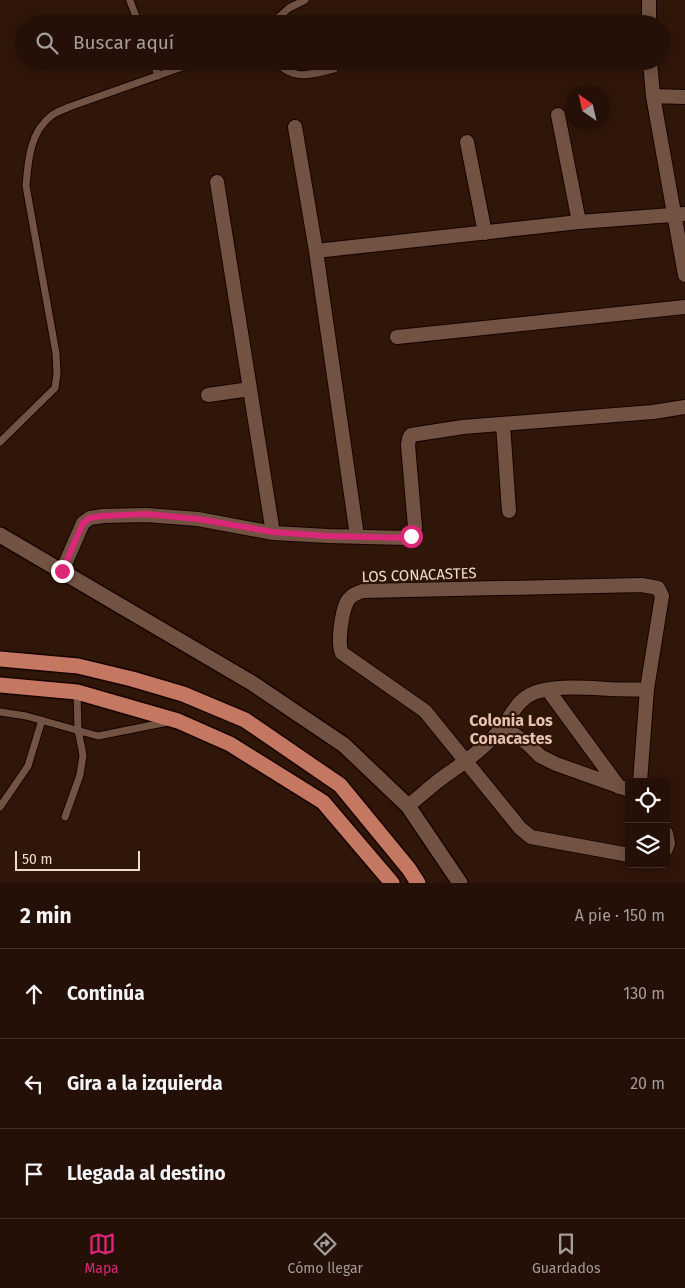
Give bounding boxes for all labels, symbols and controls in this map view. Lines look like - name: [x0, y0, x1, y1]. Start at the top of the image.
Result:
- search box: [15, 15, 670, 70]
- icon: search: [33, 29, 61, 57]
- text: Buscar aquí: [73, 31, 174, 54]
- north arrow: [565, 85, 610, 130]
- route start: [400, 525, 423, 548]
- route end: [51, 560, 74, 583]
- street label: LOS CONACASTES: [361, 564, 477, 586]
- district label: Colonia Los Conacastes: [469, 711, 553, 748]
- map controls: [625, 778, 670, 868]
- button: locate: [625, 778, 670, 823]
- button: layers: [625, 823, 670, 868]
- scale bar: [15, 848, 140, 871]
- text: 50 m: [22, 851, 53, 868]
- text: 2 min: [20, 903, 72, 929]
- text: A pie · 150 m: [575, 906, 665, 925]
- icon: ahead: [20, 980, 48, 1008]
- text: Continúa: [67, 982, 145, 1005]
- text: 130 m: [623, 984, 665, 1003]
- icon: left: [20, 1070, 48, 1098]
- text: Gira a la izquierda: [67, 1072, 223, 1095]
- text: 20 m: [630, 1074, 665, 1093]
- icon: arrive: [20, 1160, 48, 1188]
- text: Llegada al destino: [67, 1162, 226, 1185]
- tab: Mapa: [84, 1230, 119, 1277]
- tab: Cómo llegar: [288, 1230, 363, 1277]
- tab: Guardados: [532, 1230, 601, 1277]

